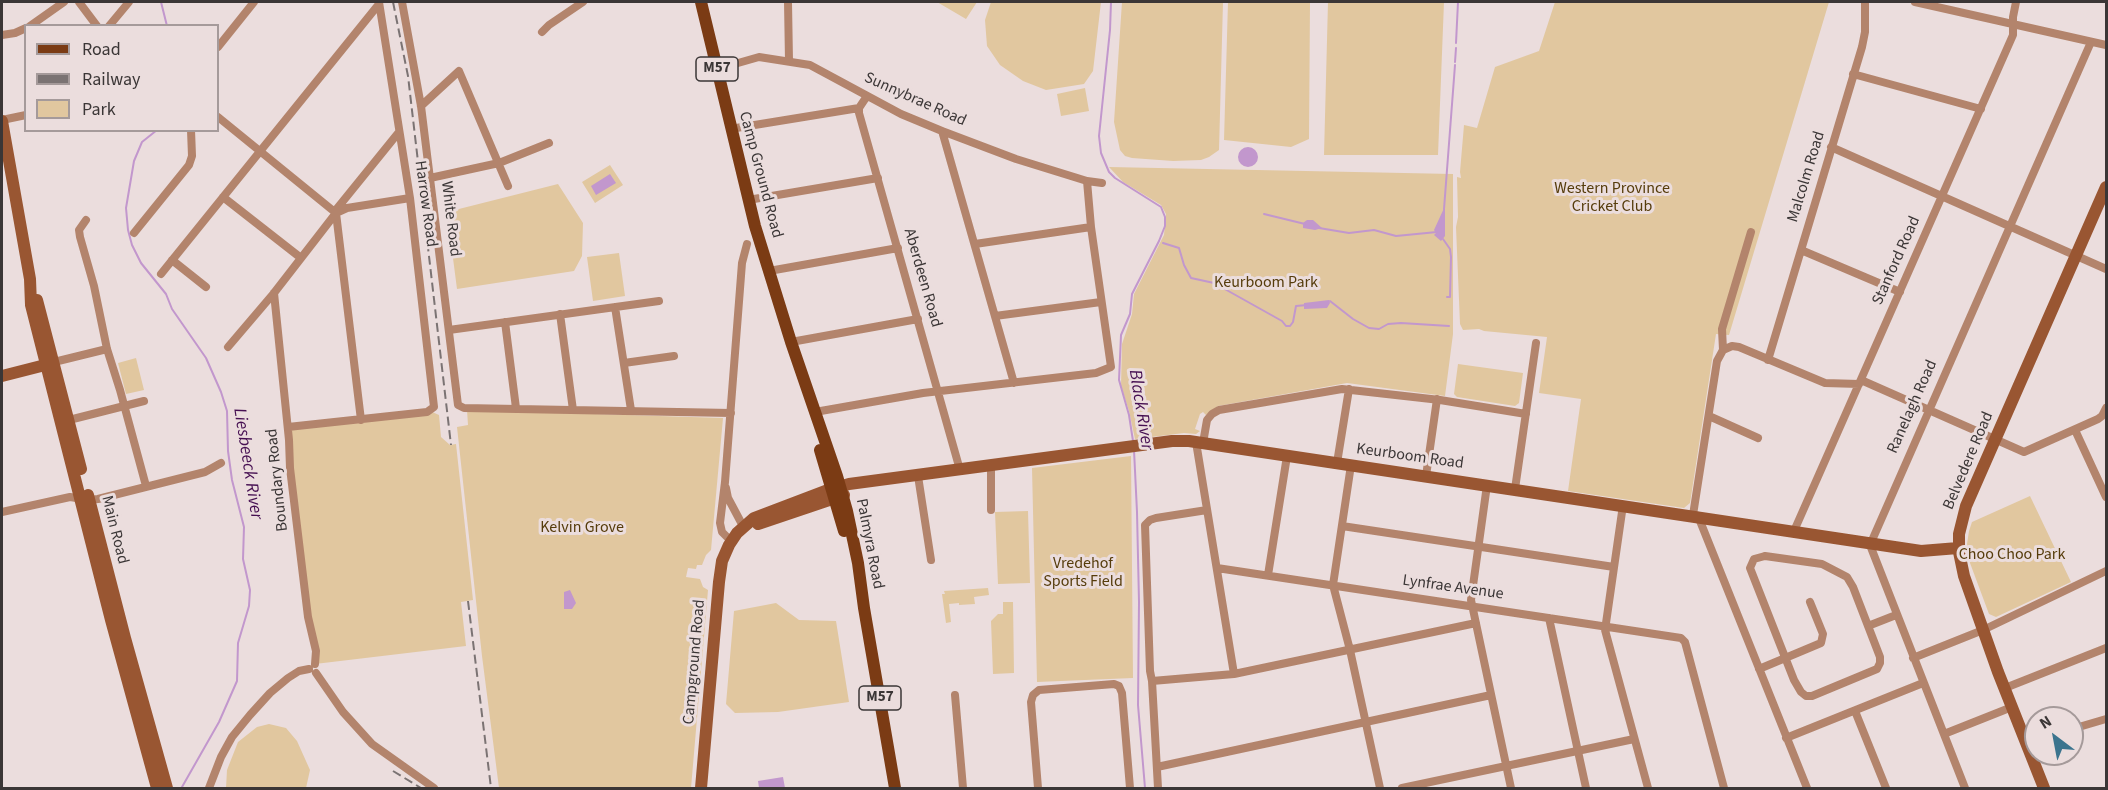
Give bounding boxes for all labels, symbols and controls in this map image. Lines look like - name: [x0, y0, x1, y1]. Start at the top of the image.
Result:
- legend: [24, 24, 219, 132]
- text: Road: [82, 37, 121, 62]
- road number: M57: [696, 57, 738, 81]
- text: Railway: [82, 67, 141, 92]
- street label: Sunnybrae Road: [861, 69, 969, 131]
- text: Park: [82, 97, 116, 122]
- street label: Camp Ground Road: [734, 110, 786, 240]
- street label: Malcolm Road: [1784, 129, 1830, 225]
- street label: Harrow Road: [409, 160, 441, 248]
- park label: Western Province Cricket Club: [1554, 179, 1670, 217]
- street label: White Road: [436, 180, 464, 258]
- street label: Stanford Road: [1869, 214, 1925, 308]
- street label: Aberdeen Road: [899, 226, 945, 330]
- park label: Keurboom Park: [1214, 273, 1318, 293]
- street label: Ranelagh Road: [1884, 357, 1942, 457]
- water label: Black River: [1123, 368, 1157, 452]
- water label: Liesbeeck River: [228, 407, 266, 521]
- street label: Belvedere Road: [1940, 409, 1998, 513]
- street label: Boundary Road: [263, 428, 293, 532]
- street label: Keurboom Road: [1355, 440, 1465, 474]
- street label: Main Road: [96, 494, 132, 566]
- street label: Palmyra Road: [851, 497, 887, 591]
- park label: Kelvin Grove: [540, 518, 624, 538]
- park label: Choo Choo Park: [1959, 545, 2065, 565]
- park label: Vredehof Sports Field: [1043, 554, 1123, 592]
- street label: Lynfrae Avenue: [1401, 571, 1505, 605]
- street label: Campground Road: [680, 599, 710, 725]
- road number: M57: [859, 686, 901, 710]
- north arrow: [2024, 706, 2084, 766]
- text: N: [2035, 710, 2056, 735]

